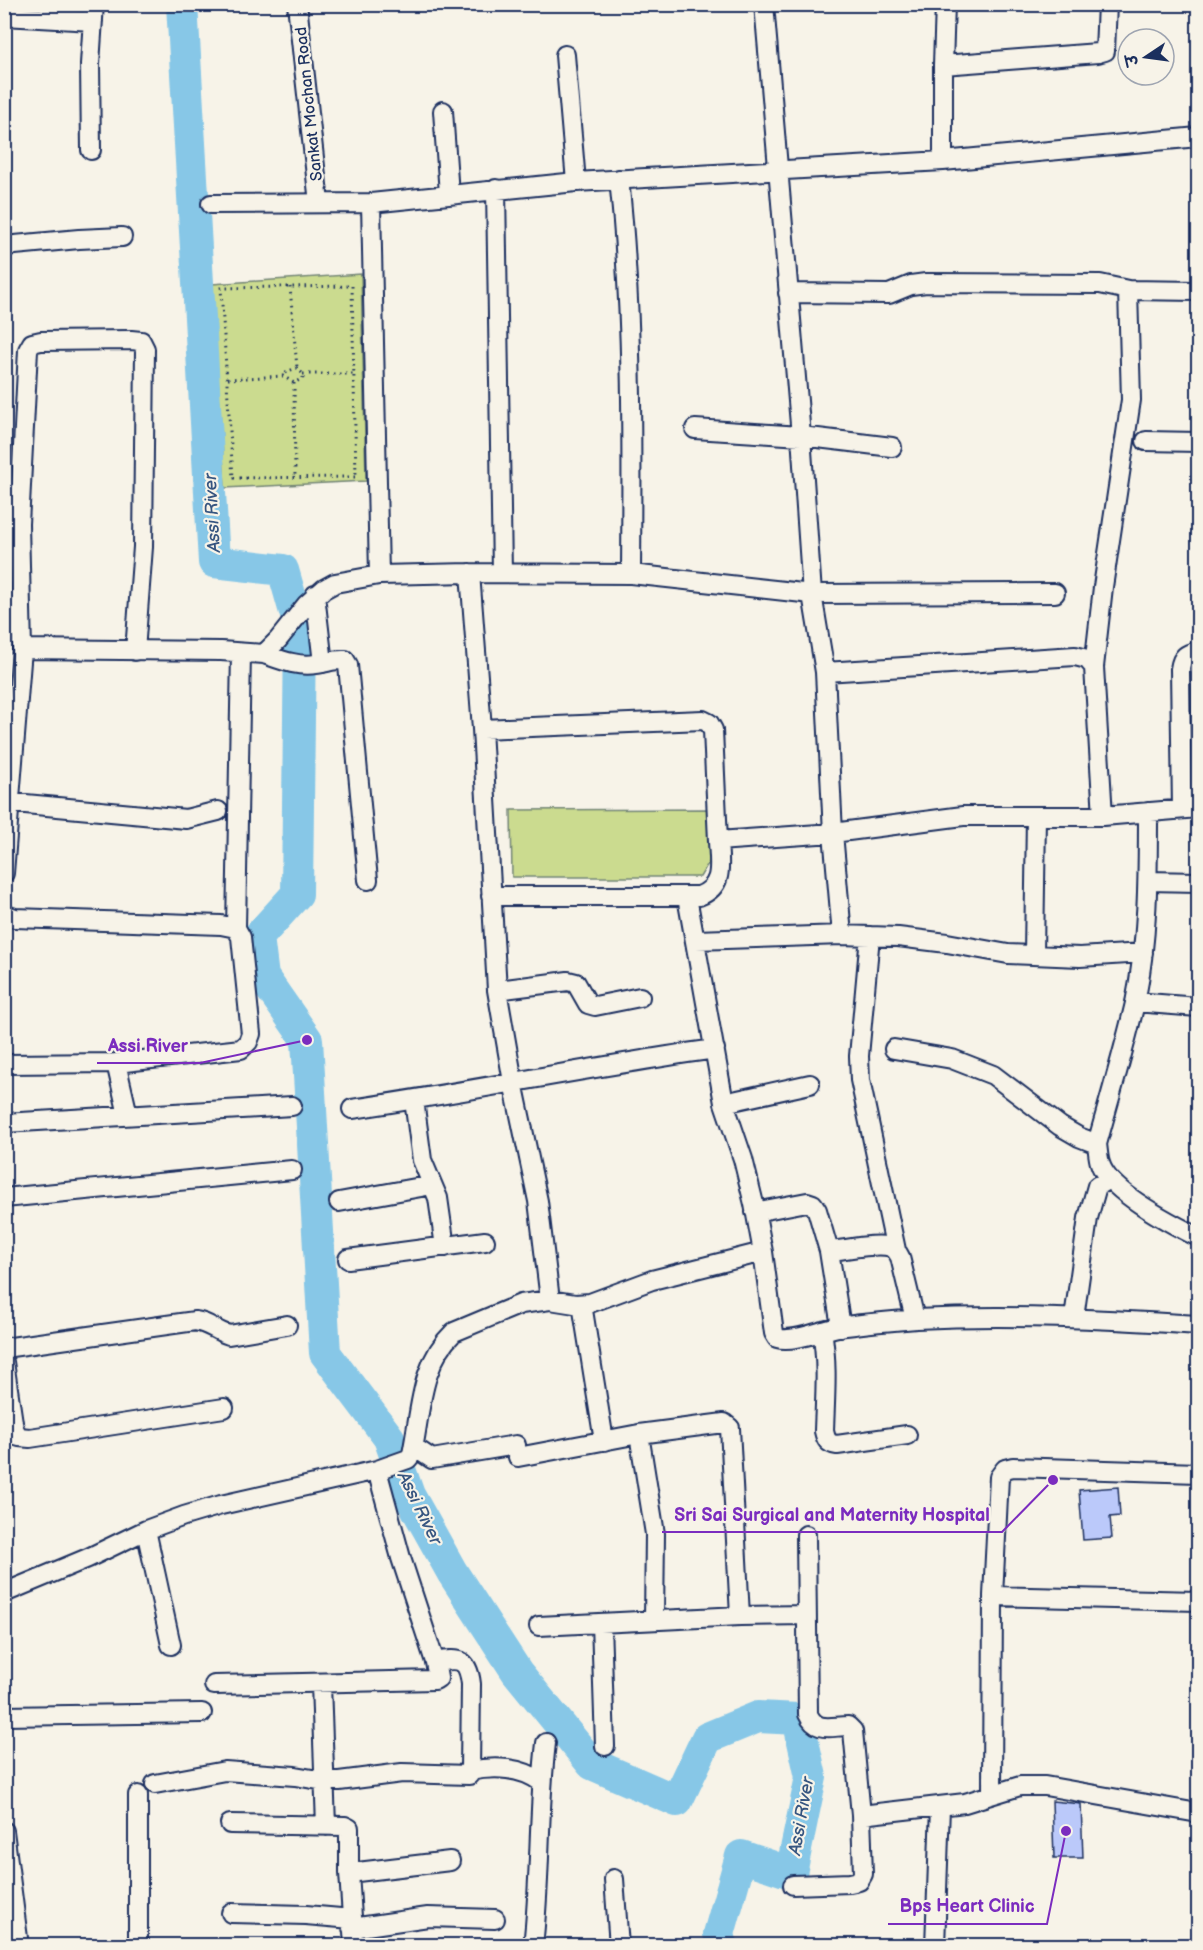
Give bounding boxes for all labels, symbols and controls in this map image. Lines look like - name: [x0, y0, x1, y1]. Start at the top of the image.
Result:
- street label: Sankat Mochan Road: [292, 26, 327, 182]
- north arrow: [1116, 27, 1176, 87]
- text: उ: [1122, 51, 1144, 69]
- water label: Assi River: [200, 472, 225, 554]
- callout: Assi River: [97, 1027, 200, 1063]
- text: Assi River: [107, 1036, 189, 1057]
- water label: Assi River: [392, 1467, 447, 1550]
- callout: Sri Sai Surgical and Maternity Hospital: [662, 1496, 1002, 1532]
- text: Sri Sai Surgical and Maternity Hospital: [674, 1505, 990, 1526]
- water label: Assi River: [784, 1774, 819, 1858]
- callout: Bps Heart Clinic: [888, 1888, 1047, 1924]
- text: Bps Heart Clinic: [899, 1896, 1035, 1917]

